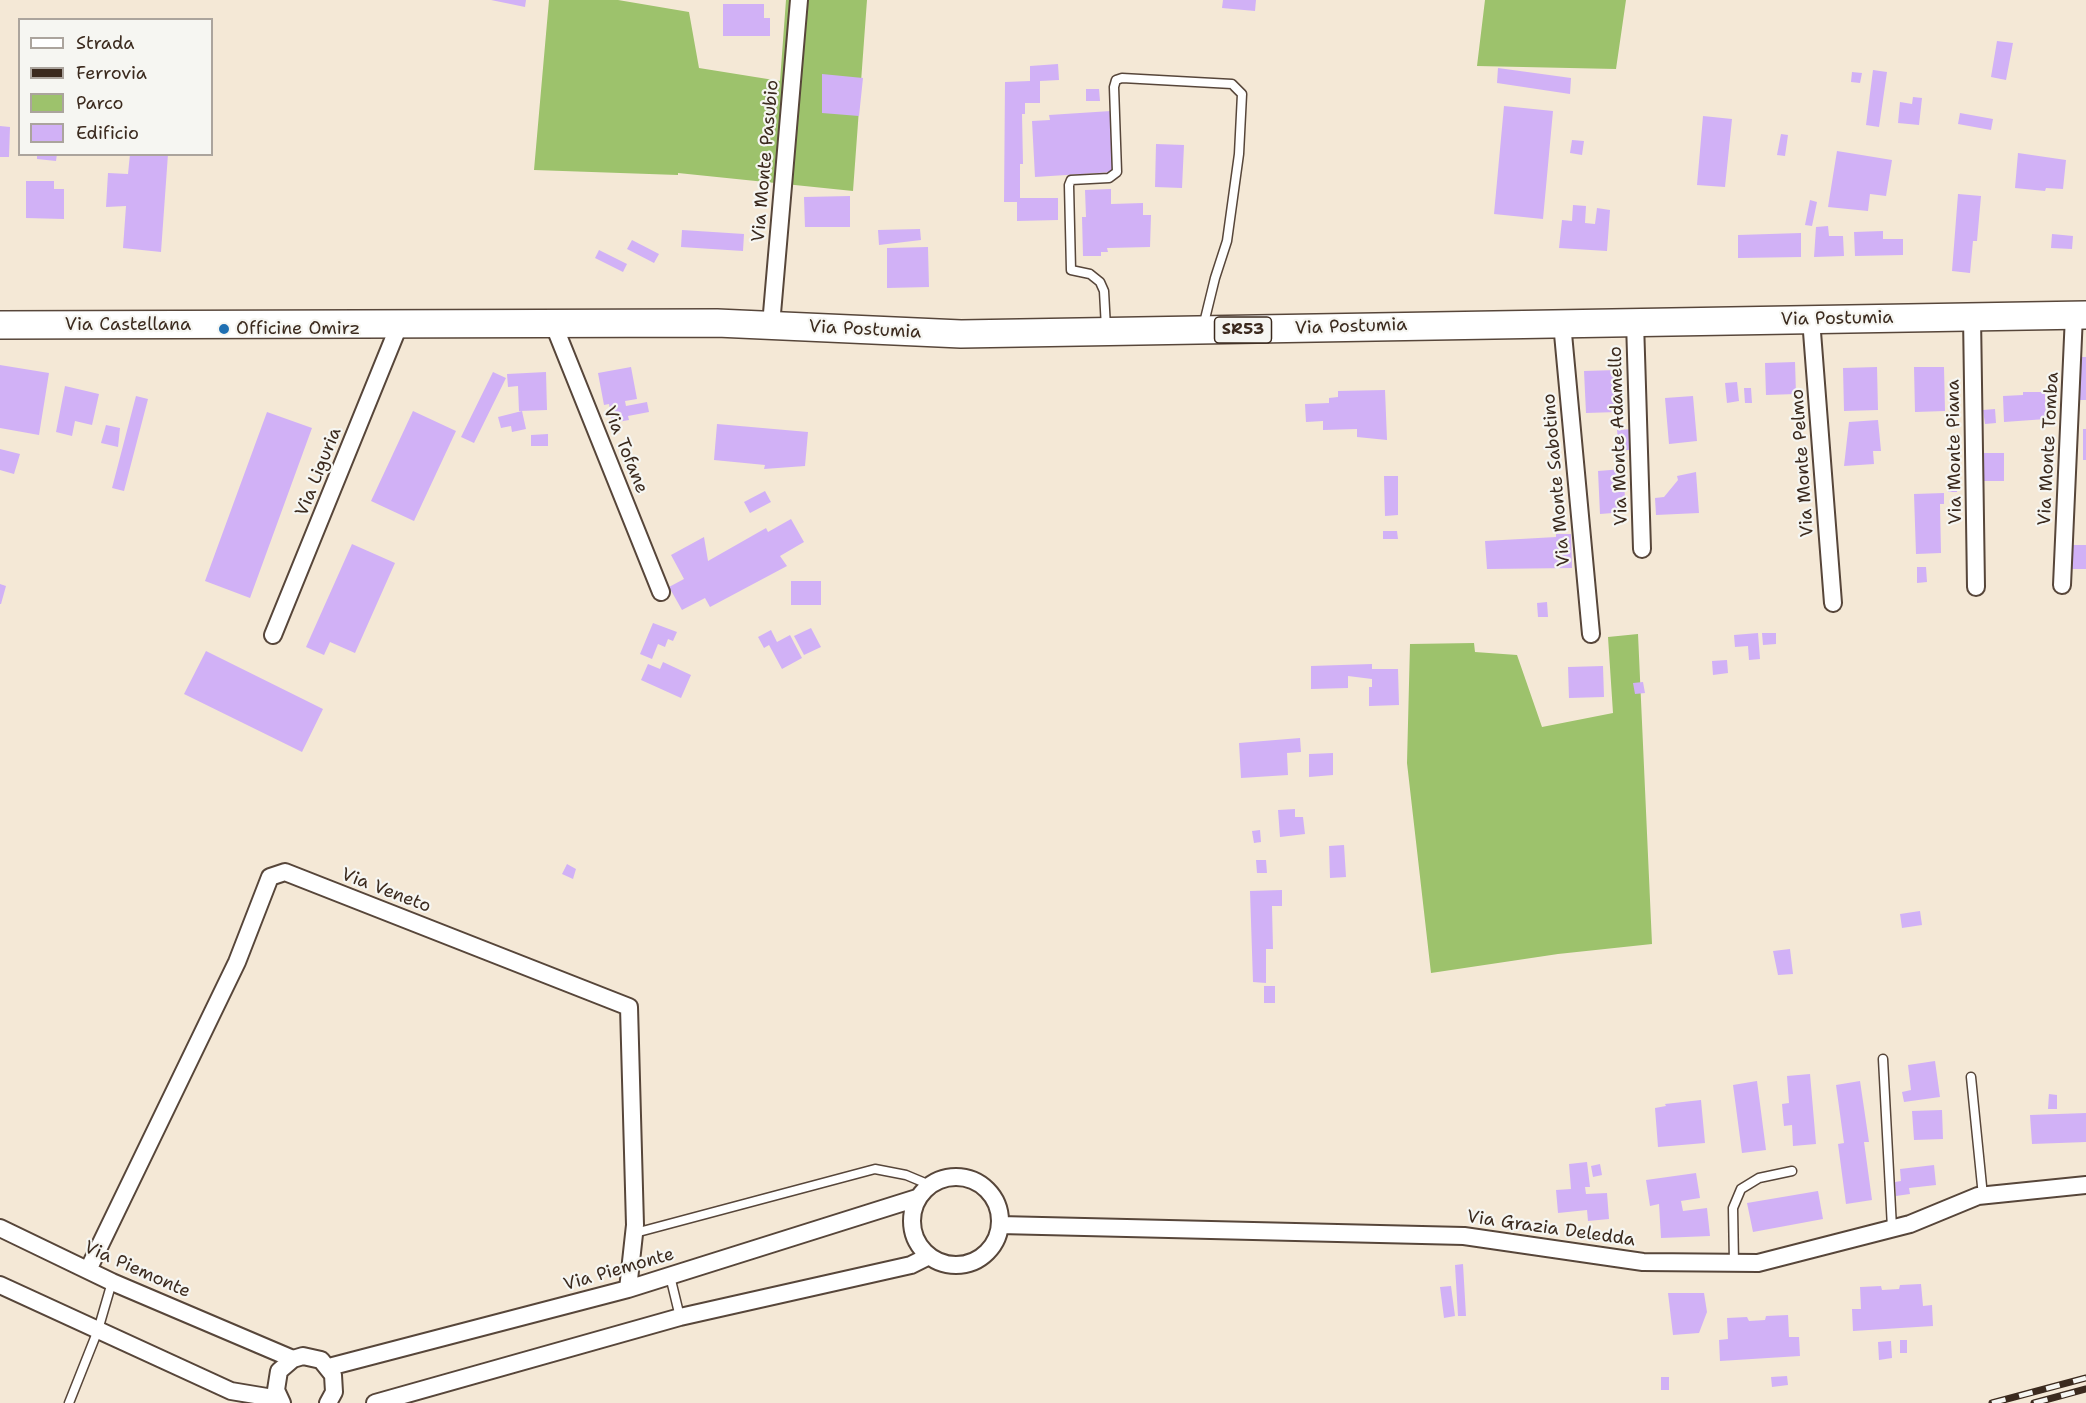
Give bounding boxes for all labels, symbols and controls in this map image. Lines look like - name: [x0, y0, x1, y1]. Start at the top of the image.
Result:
- legend: [18, 18, 213, 156]
- text: Strada: [76, 31, 135, 55]
- text: Ferrovia: [76, 61, 147, 85]
- street label: Via Monte Pasubio: [748, 79, 784, 243]
- text: Parco: [76, 91, 124, 115]
- text: Edificio: [76, 121, 139, 145]
- street label: Via Postumia: [1780, 307, 1894, 331]
- street label: Via Castellana: [65, 314, 191, 336]
- street label: Via Postumia: [1294, 314, 1408, 340]
- street label: Via Postumia: [808, 316, 922, 344]
- road number: SR53: [1214, 317, 1272, 343]
- place label: Officine Omirz: [236, 318, 360, 340]
- marker: Officine Omirz: [217, 322, 231, 336]
- street label: Via Monte Adamello: [1605, 346, 1633, 526]
- street label: Via Monte Tomba: [2034, 372, 2064, 526]
- street label: Via Monte Piana: [1943, 379, 1967, 525]
- street label: Via Monte Pelmo: [1787, 388, 1819, 538]
- street label: Via Monte Sabotino: [1539, 393, 1575, 567]
- street label: Via Tofane: [598, 403, 652, 497]
- street label: Via Liguria: [291, 425, 347, 519]
- street label: Via Veneto: [338, 864, 434, 918]
- street label: Via Grazia Deledda: [1465, 1206, 1637, 1252]
- street label: Via Piemonte: [80, 1237, 194, 1303]
- street label: Via Piemonte: [561, 1244, 677, 1296]

